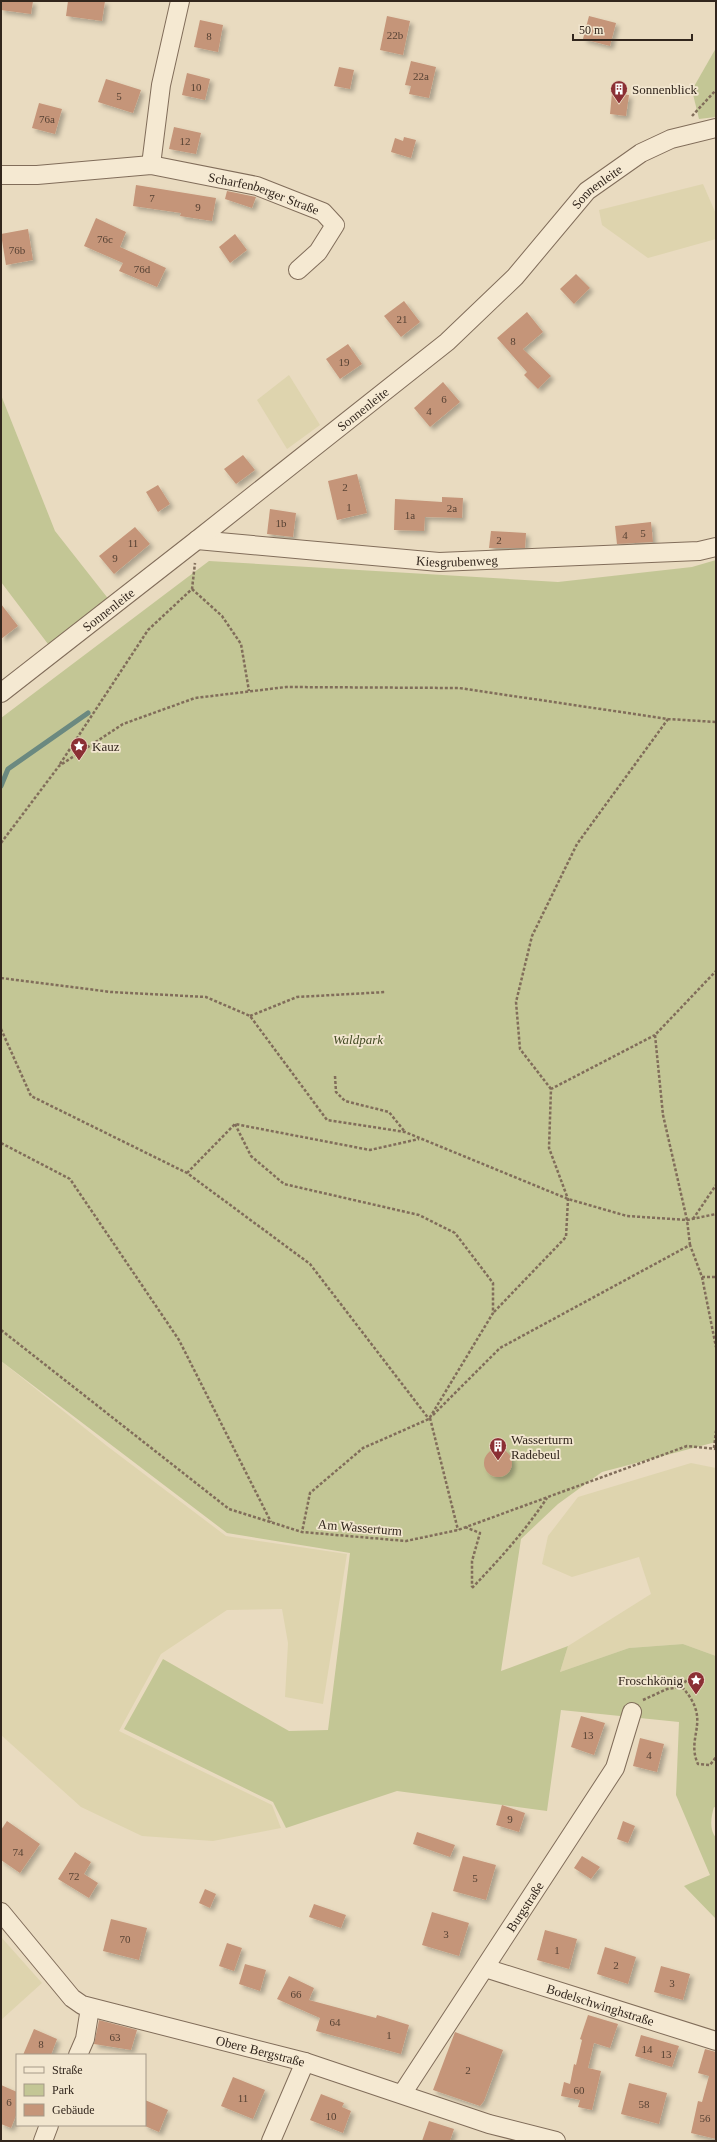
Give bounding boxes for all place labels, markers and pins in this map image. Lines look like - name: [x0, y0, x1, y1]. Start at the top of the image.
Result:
- building icon: Sonnenblick: [609, 79, 629, 104]
- place label: Sonnenblick: [632, 82, 697, 97]
- place icon: Kauz: [69, 736, 89, 761]
- place label: Kauz: [92, 739, 120, 754]
- place label: Wasserturm Radebeul: [511, 1432, 573, 1462]
- building icon: Wasserturm Radebeul: [488, 1436, 508, 1461]
- place icon: Froschkönig: [686, 1670, 706, 1695]
- place label: Froschkönig: [618, 1673, 684, 1688]

